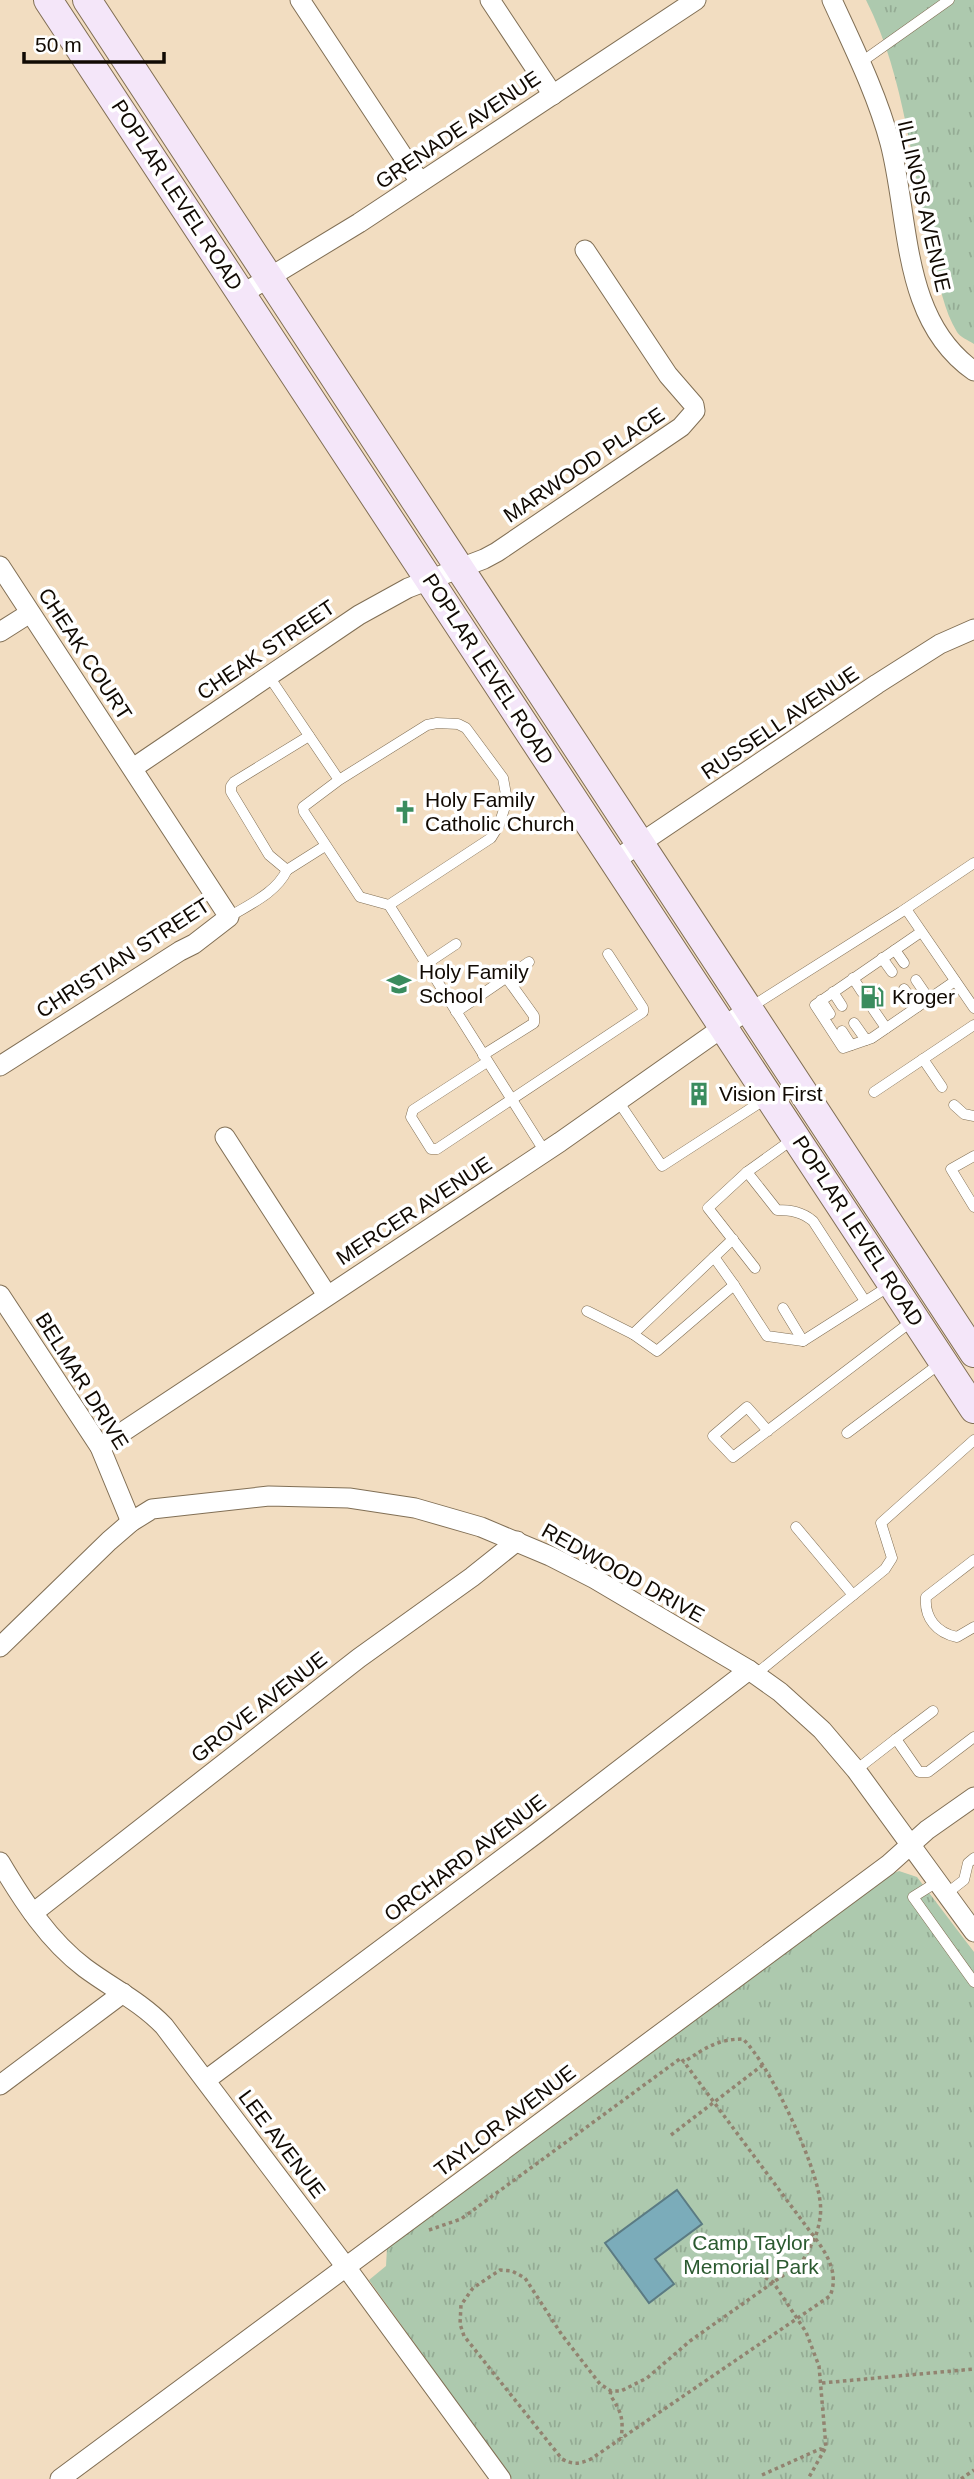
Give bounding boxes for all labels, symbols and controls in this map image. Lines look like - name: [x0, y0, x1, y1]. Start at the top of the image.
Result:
- scale bar: [24, 21, 164, 65]
- text: 50 m: [35, 33, 82, 56]
- street label: GRENADE AVENUE: [371, 66, 544, 193]
- street label: POPLAR LEVEL ROAD: [107, 95, 248, 294]
- street label: ILLINOIS AVENUE: [894, 118, 955, 294]
- street label: MARWOOD PLACE: [499, 402, 668, 527]
- street label: POPLAR LEVEL ROAD: [418, 569, 559, 768]
- street label: CHEAK COURT: [34, 584, 137, 724]
- street label: CHEAK STREET: [193, 595, 339, 704]
- street label: RUSSELL AVENUE: [697, 661, 863, 784]
- place label: Holy Family Catholic Church: [425, 788, 574, 835]
- church icon: Holy Family Catholic Church: [391, 798, 419, 826]
- street label: CHRISTIAN STREET: [32, 893, 214, 1022]
- place label: Holy Family School: [419, 960, 529, 1007]
- school or university icon: Holy Family School: [385, 970, 413, 998]
- fuel station icon: Kroger: [858, 983, 886, 1011]
- place label: Kroger: [892, 985, 955, 1008]
- building icon: Vision First: [685, 1080, 713, 1108]
- place label: Vision First: [719, 1082, 823, 1105]
- street label: POPLAR LEVEL ROAD: [788, 1131, 929, 1330]
- street label: MERCER AVENUE: [332, 1152, 496, 1269]
- street label: BELMAR DRIVE: [31, 1308, 134, 1453]
- street label: REDWOOD DRIVE: [538, 1518, 708, 1627]
- street label: GROVE AVENUE: [186, 1647, 331, 1767]
- street label: ORCHARD AVENUE: [380, 1790, 550, 1926]
- street label: TAYLOR AVENUE: [430, 2060, 580, 2181]
- street label: LEE AVENUE: [234, 2085, 330, 2202]
- park label: Camp Taylor Memorial Park: [683, 2231, 819, 2278]

